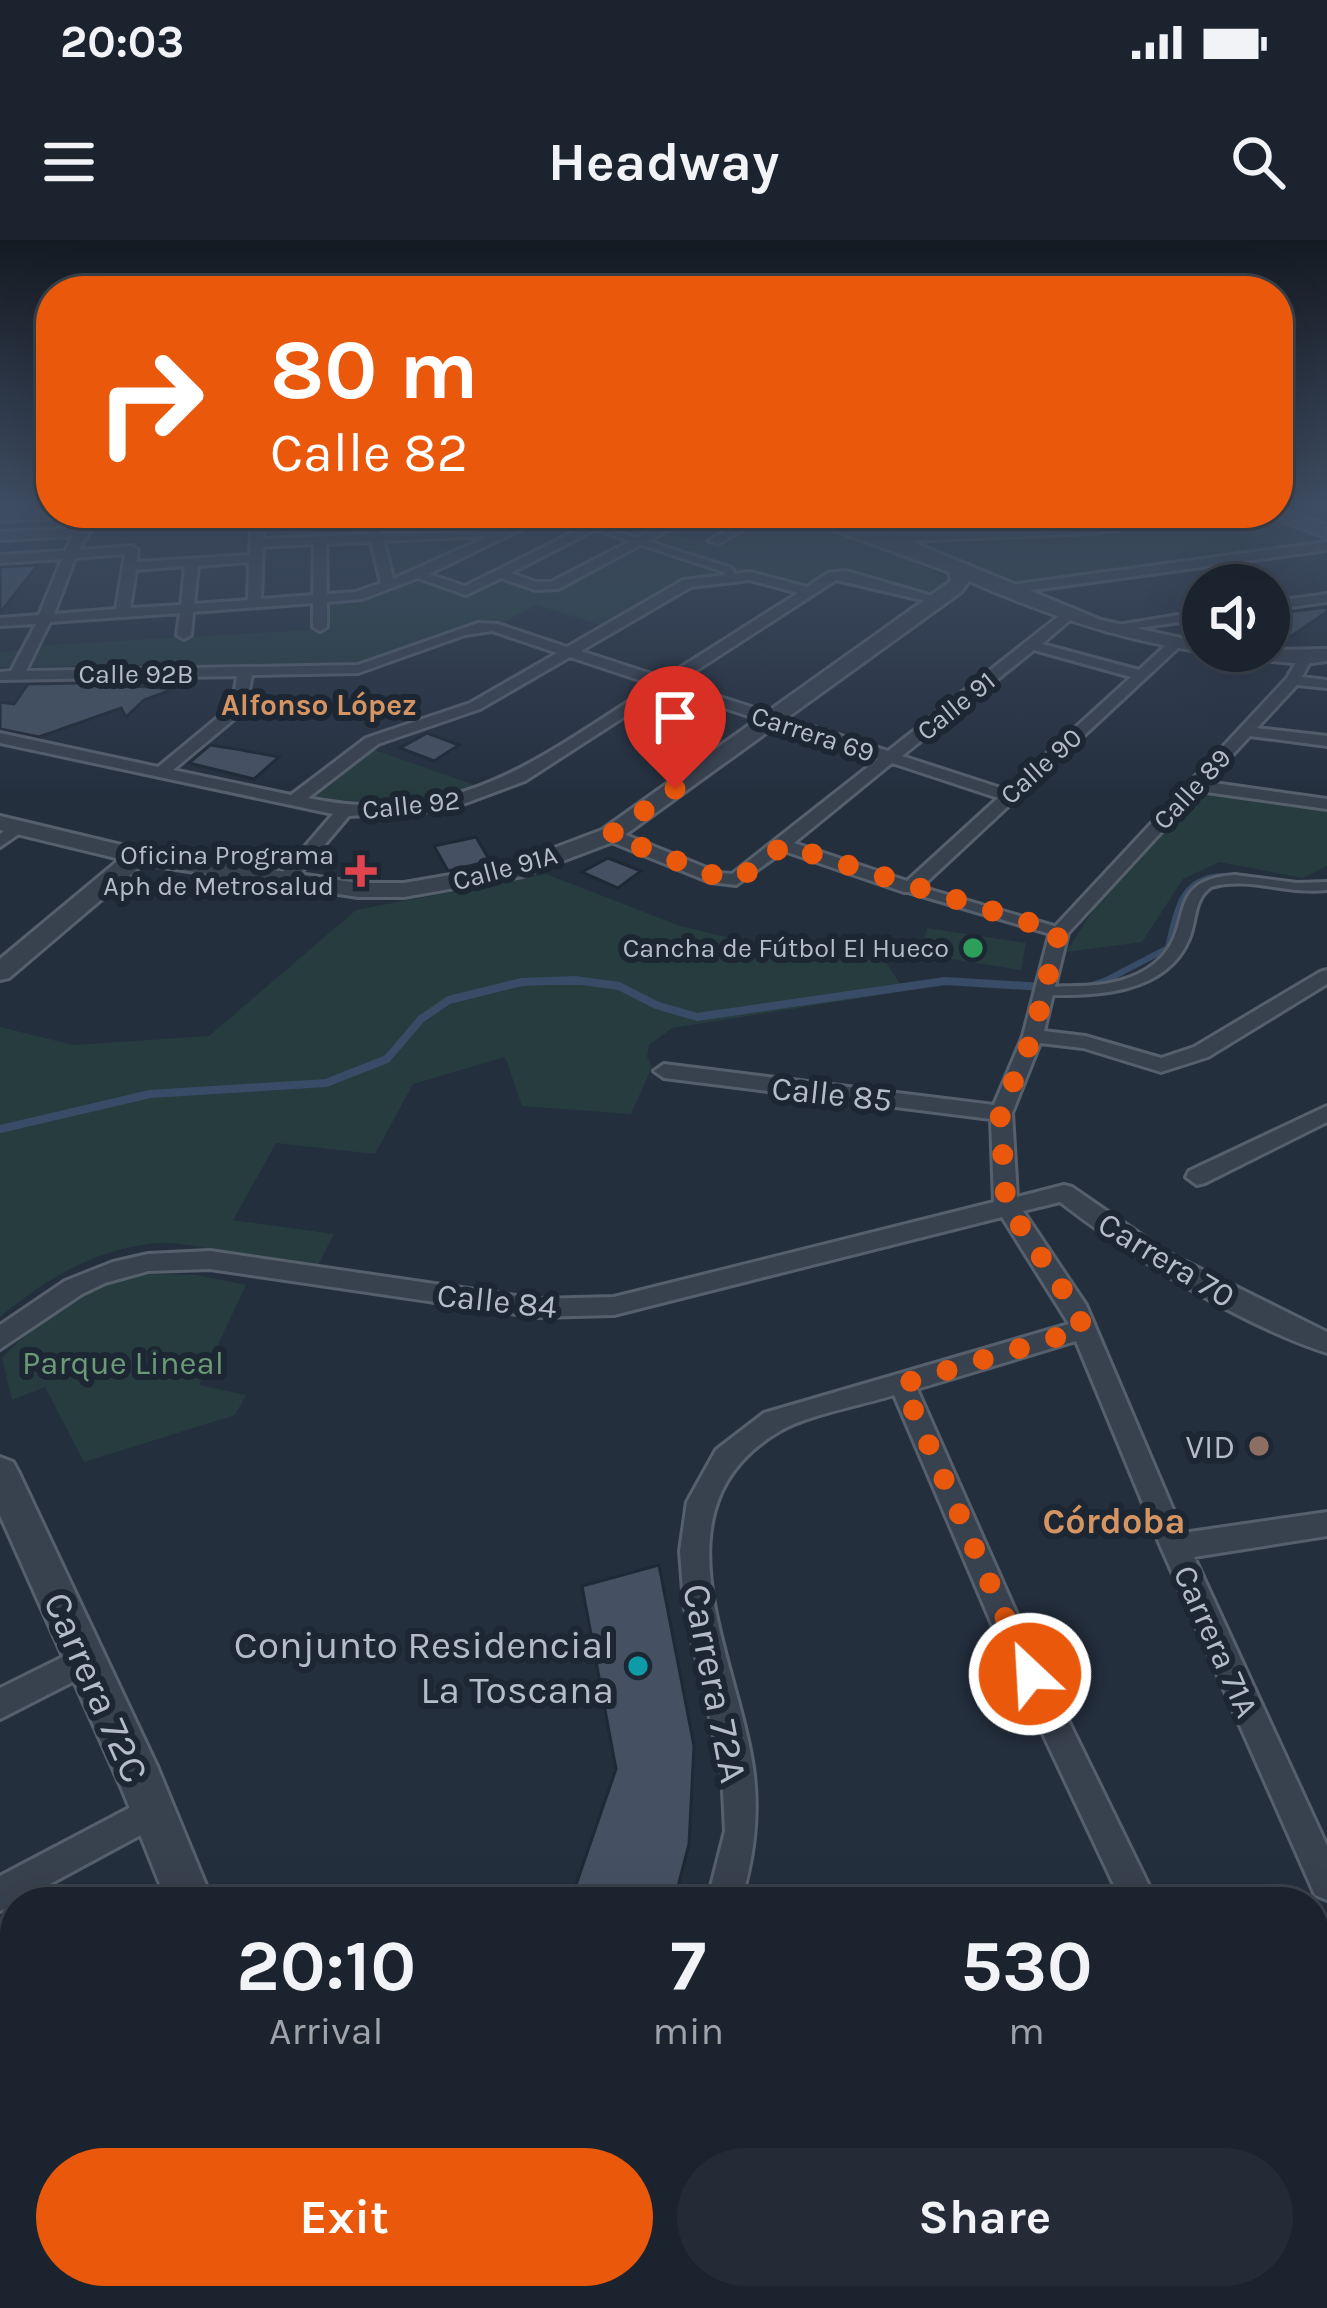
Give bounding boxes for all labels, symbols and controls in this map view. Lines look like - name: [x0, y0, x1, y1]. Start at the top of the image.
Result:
- text: 20:03: [60, 16, 184, 68]
- icon: menu: [36, 129, 102, 195]
- icon: search: [1225, 129, 1291, 195]
- text: Headway: [548, 130, 779, 194]
- text: 80 m: [270, 321, 478, 419]
- icon: right: [72, 324, 228, 480]
- text: Calle 82: [270, 421, 468, 485]
- map controls: [1182, 564, 1290, 672]
- button: sound: [1182, 564, 1290, 672]
- street label: Calle 92B: [79, 658, 193, 690]
- street label: Calle 91: [910, 665, 1002, 747]
- pin: [624, 666, 726, 789]
- icon: arrive: [642, 684, 708, 750]
- district label: Alfonso López: [221, 687, 417, 723]
- street label: Carrera 69: [748, 699, 878, 769]
- street label: Calle 90: [994, 721, 1088, 811]
- street label: Calle 89: [1147, 742, 1237, 836]
- street label: Calle 92: [361, 784, 461, 826]
- place label: Oficina Programa Aph de Metrosalud: [103, 839, 334, 902]
- street label: Calle 91A: [449, 839, 561, 897]
- marker: Oficina Programa Aph de Metrosalud: [345, 855, 377, 887]
- place label: Cancha de Fútbol El Hueco: [623, 932, 949, 964]
- marker: Cancha de Fútbol El Hueco: [960, 935, 986, 961]
- street label: Calle 85: [770, 1069, 894, 1119]
- street label: Carrera 70: [1091, 1204, 1242, 1315]
- street label: Calle 84: [435, 1276, 559, 1326]
- park label: Parque Lineal: [22, 1344, 224, 1382]
- place label: VID: [1185, 1428, 1235, 1466]
- marker: VID: [1246, 1433, 1272, 1459]
- district label: Córdoba: [1043, 1500, 1185, 1542]
- street label: Carrera 71A: [1166, 1559, 1267, 1723]
- street label: Carrera 72A: [673, 1580, 757, 1787]
- street label: Carrera 72C: [34, 1585, 158, 1790]
- position arrow: [967, 1611, 1093, 1737]
- place label: Conjunto Residencial La Toscana: [234, 1622, 614, 1713]
- marker: Conjunto Residencial La Toscana: [625, 1653, 651, 1679]
- text: 20:10: [236, 1924, 416, 2008]
- text: 7: [670, 1924, 706, 2008]
- text: 530: [960, 1924, 1093, 2008]
- text: Arrival: [269, 2008, 383, 2054]
- text: min: [652, 2008, 724, 2054]
- text: m: [1008, 2008, 1045, 2054]
- button: Exit: [36, 2148, 653, 2286]
- button: Share: [677, 2148, 1293, 2286]

